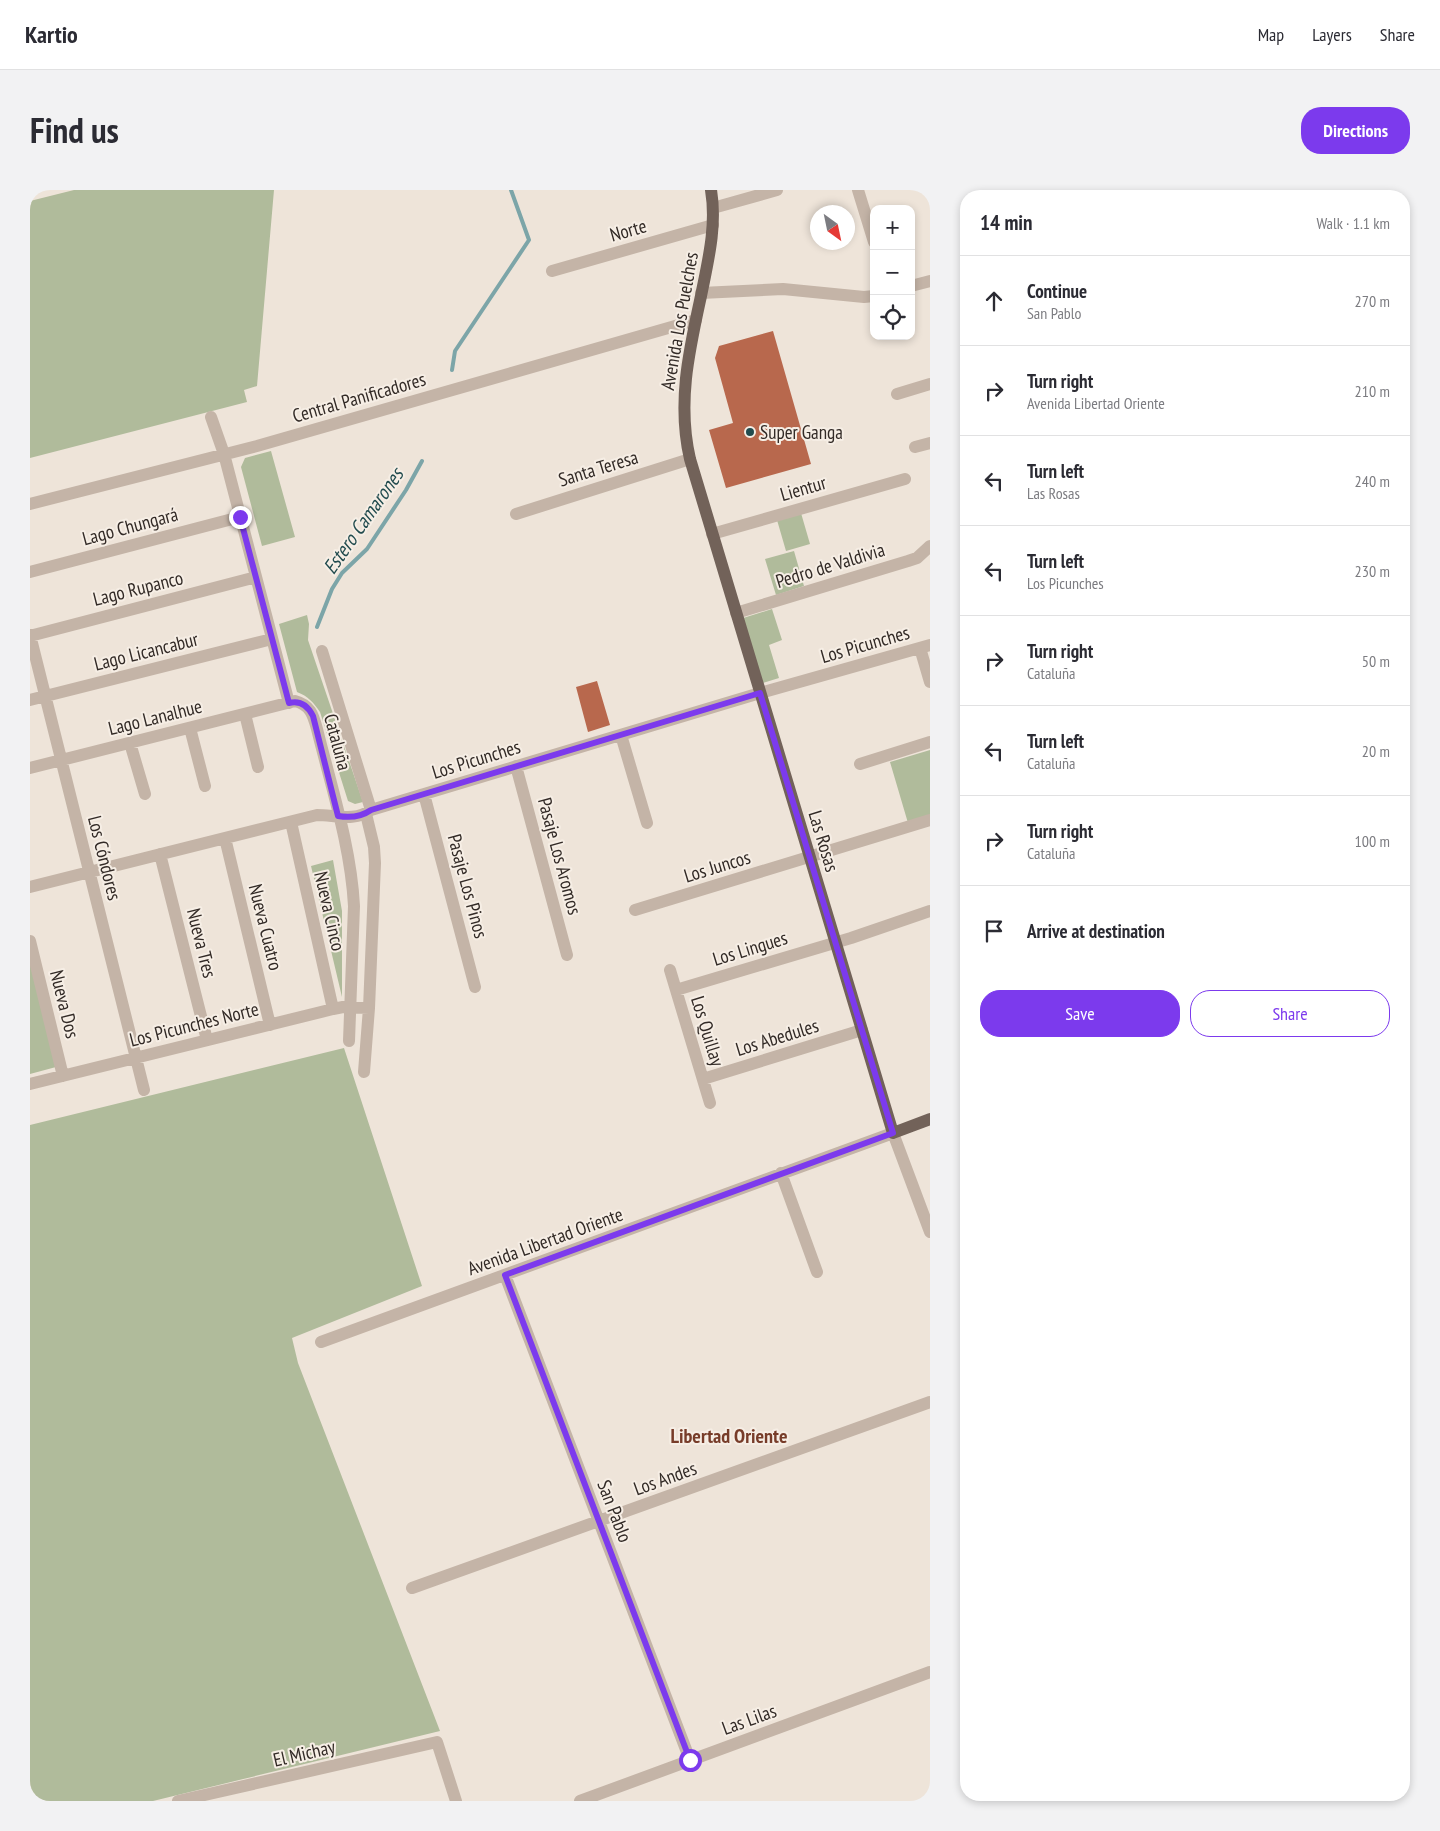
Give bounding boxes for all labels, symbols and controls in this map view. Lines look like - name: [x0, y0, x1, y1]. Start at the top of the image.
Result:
- text: Kartio: [25, 19, 78, 50]
- text: Map: [1258, 23, 1284, 46]
- text: Layers: [1312, 23, 1352, 46]
- text: Share: [1380, 23, 1415, 46]
- text: Find us: [30, 107, 119, 153]
- button: Directions: [1301, 107, 1410, 154]
- north arrow: [810, 205, 855, 250]
- map controls: [870, 205, 915, 340]
- button: +: [870, 205, 915, 250]
- text: 14 min: [980, 209, 1032, 236]
- street label: Norte: [607, 213, 649, 247]
- text: Walk · 1.1 km: [1316, 213, 1390, 233]
- street label: Avenida Los Puelches: [655, 250, 703, 392]
- button: −: [870, 250, 915, 295]
- text: Continue: [1027, 279, 1087, 303]
- icon: ahead: [980, 287, 1008, 315]
- text: 270 m: [1355, 291, 1390, 311]
- button: locate: [870, 295, 915, 340]
- text: San Pablo: [1027, 303, 1081, 323]
- street label: Central Panificadores: [290, 367, 428, 427]
- text: Turn right: [1027, 369, 1093, 393]
- icon: right: [980, 377, 1008, 405]
- text: 210 m: [1355, 381, 1390, 401]
- text: Avenida Libertad Oriente: [1027, 393, 1165, 413]
- place label: Super Ganga: [760, 420, 843, 444]
- marker: Super Ganga: [744, 426, 756, 438]
- street label: Santa Teresa: [555, 445, 641, 491]
- text: Turn left: [1027, 459, 1084, 483]
- water label: Estero Camarones: [317, 461, 410, 579]
- icon: left: [980, 467, 1008, 495]
- street label: Lientur: [777, 470, 830, 506]
- text: 240 m: [1355, 471, 1390, 491]
- text: Las Rosas: [1027, 483, 1080, 503]
- street label: Lago Chungará: [80, 502, 180, 550]
- route end: [229, 506, 252, 529]
- street label: Pedro de Valdivia: [773, 537, 887, 593]
- text: Turn left: [1027, 549, 1084, 573]
- icon: left: [980, 557, 1008, 585]
- text: 230 m: [1355, 561, 1390, 581]
- street label: Lago Rupanco: [91, 565, 185, 611]
- text: Los Picunches: [1027, 573, 1104, 593]
- street label: Los Picunches: [818, 620, 912, 668]
- street label: Lago Licancabur: [91, 626, 201, 676]
- text: Turn right: [1027, 639, 1093, 663]
- icon: right: [980, 647, 1008, 675]
- text: 50 m: [1362, 651, 1390, 671]
- text: Cataluña: [1027, 663, 1075, 683]
- street label: Lago Lanalhue: [106, 694, 204, 740]
- street label: Cataluña: [319, 711, 357, 773]
- text: Turn left: [1027, 729, 1084, 753]
- street label: Los Picunches: [429, 734, 523, 784]
- icon: left: [980, 737, 1008, 765]
- text: 20 m: [1362, 741, 1390, 761]
- text: Cataluña: [1027, 753, 1075, 773]
- street label: Pasaje Los Aromos: [533, 795, 587, 917]
- street label: Las Rosas: [803, 808, 845, 874]
- street label: Los Cóndores: [83, 813, 127, 903]
- text: Turn right: [1027, 819, 1093, 843]
- icon: right: [980, 827, 1008, 855]
- street label: Pasaje Los Pinos: [443, 831, 493, 941]
- text: 100 m: [1355, 831, 1390, 851]
- text: Cataluña: [1027, 843, 1075, 863]
- street label: Los Juncos: [681, 845, 753, 887]
- street label: Nueva Cinco: [309, 869, 351, 953]
- street label: Nueva Cuatro: [244, 881, 288, 973]
- street label: Nueva Tres: [182, 906, 222, 980]
- icon: arrive: [980, 917, 1008, 945]
- text: Arrive at destination: [1027, 919, 1165, 943]
- street label: Los Lingues: [710, 925, 790, 971]
- street label: Nueva Dos: [45, 967, 85, 1041]
- button: Save: [980, 990, 1180, 1037]
- button: Share: [1190, 990, 1390, 1037]
- street label: Los Quillay: [686, 993, 730, 1070]
- street label: Los Picunches Norte: [127, 996, 261, 1052]
- street label: Los Abedules: [733, 1013, 821, 1061]
- street label: Avenida Libertad Oriente: [464, 1202, 626, 1280]
- district label: Libertad Oriente: [671, 1423, 787, 1449]
- street label: Los Andes: [630, 1456, 700, 1500]
- street label: San Pablo: [592, 1477, 638, 1545]
- street label: Las Lilas: [719, 1698, 779, 1740]
- street label: El Michay: [271, 1734, 338, 1772]
- route start: [679, 1749, 702, 1772]

